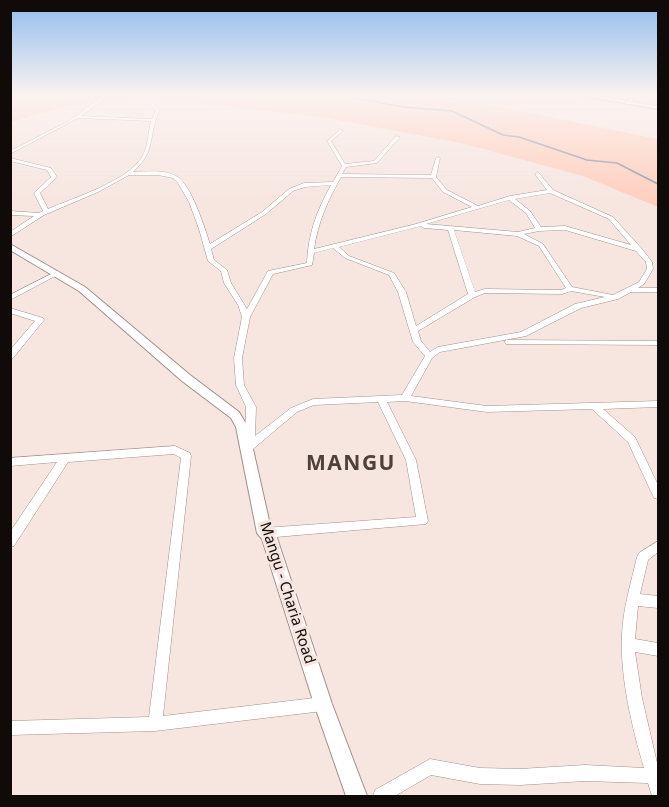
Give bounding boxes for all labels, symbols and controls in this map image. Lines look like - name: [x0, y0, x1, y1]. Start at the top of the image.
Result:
- district label: MANGU: [306, 451, 396, 477]
- street label: Mangu - Charia Road: [256, 520, 318, 666]

